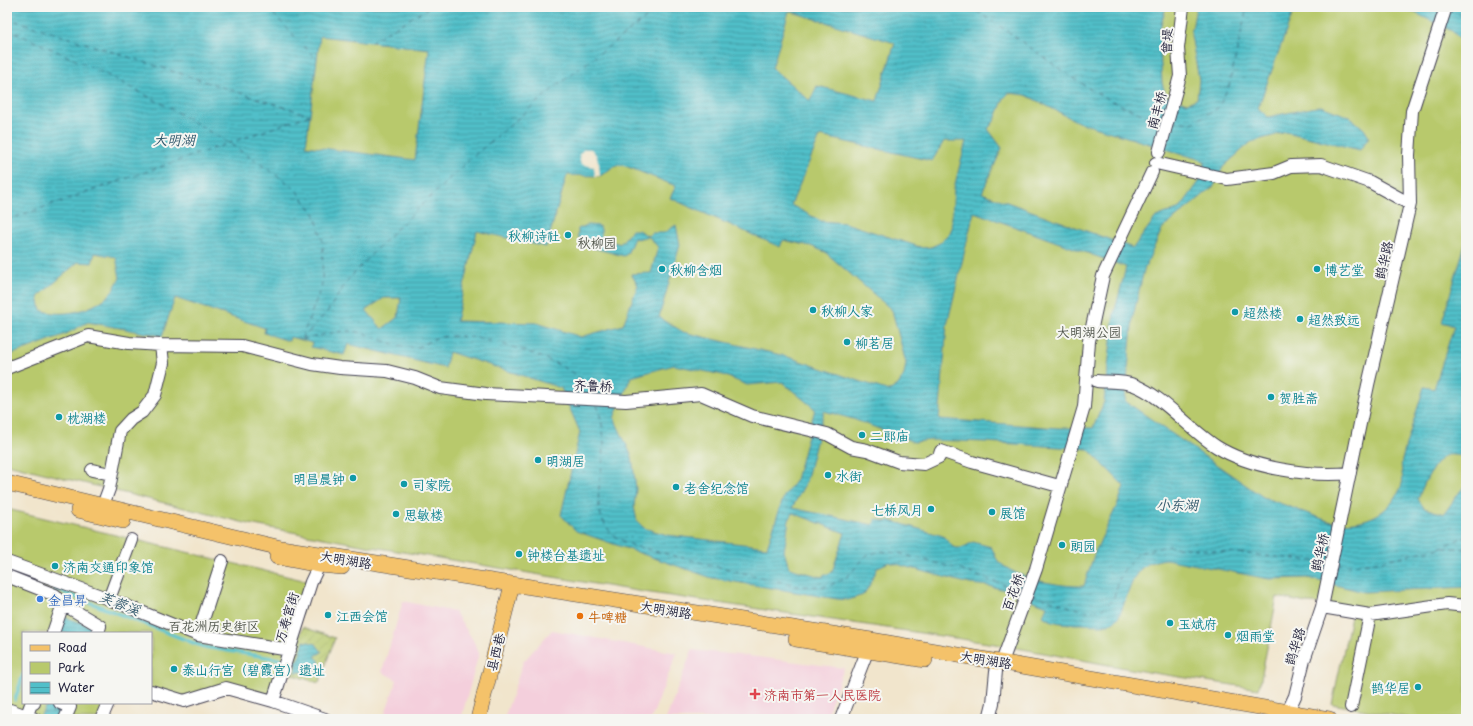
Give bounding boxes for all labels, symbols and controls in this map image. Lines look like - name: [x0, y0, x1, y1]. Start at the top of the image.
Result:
- street label: 曾堤: [1156, 28, 1176, 54]
- street label: 南丰桥: [1142, 89, 1170, 131]
- water label: 大明湖: [153, 129, 197, 150]
- place label: 秋柳诗社: [508, 226, 560, 245]
- marker: 秋柳诗社: [563, 230, 573, 240]
- park label: 秋柳园: [577, 233, 617, 252]
- street label: 鹊华路: [1369, 239, 1397, 281]
- place label: 秋柳含烟: [670, 260, 722, 279]
- place label: 博艺堂: [1325, 260, 1364, 279]
- marker: 秋柳含烟: [657, 264, 667, 274]
- marker: 博艺堂: [1312, 264, 1322, 274]
- place label: 秋柳人家: [821, 301, 873, 320]
- place label: 超然楼: [1243, 303, 1282, 322]
- marker: 秋柳人家: [808, 305, 818, 315]
- marker: 超然楼: [1230, 307, 1240, 317]
- place label: 超然致远: [1308, 310, 1360, 329]
- marker: 超然致远: [1295, 314, 1305, 324]
- park label: 大明湖公园: [1056, 322, 1122, 341]
- place label: 柳茗居: [855, 333, 894, 352]
- marker: 柳茗居: [842, 337, 852, 347]
- street label: 齐鲁桥: [573, 375, 613, 395]
- place label: 贺胜斋: [1279, 388, 1318, 407]
- marker: 贺胜斋: [1266, 392, 1276, 402]
- place label: 枕湖楼: [67, 408, 106, 427]
- marker: 枕湖楼: [54, 412, 64, 422]
- place label: 二郎庙: [870, 426, 909, 445]
- marker: 二郎庙: [857, 430, 867, 440]
- place label: 明湖居: [546, 451, 585, 470]
- marker: 明湖居: [533, 455, 543, 465]
- place label: 水街: [836, 466, 862, 485]
- place label: 明昌晨钟: [293, 469, 345, 488]
- marker: 水街: [823, 470, 833, 480]
- marker: 明昌晨钟: [348, 473, 358, 483]
- place label: 司家院: [412, 475, 451, 494]
- place label: 老舍纪念馆: [684, 478, 749, 497]
- marker: 司家院: [399, 479, 409, 489]
- marker: 老舍纪念馆: [671, 482, 681, 492]
- water label: 小东湖: [1156, 494, 1200, 515]
- place label: 七桥风月: [871, 500, 923, 519]
- place label: 展馆: [1000, 503, 1026, 522]
- marker: 七桥风月: [926, 504, 936, 514]
- place label: 思敏楼: [404, 505, 443, 524]
- marker: 展馆: [987, 507, 997, 517]
- marker: 思敏楼: [391, 509, 401, 519]
- street label: 鹊华桥: [1305, 531, 1333, 573]
- place label: 朗园: [1070, 536, 1096, 555]
- marker: 朗园: [1057, 540, 1067, 550]
- place label: 钟楼台基遗址: [527, 545, 605, 564]
- street label: 大明湖路: [319, 546, 373, 572]
- marker: 钟楼台基遗址: [514, 549, 524, 559]
- place label: 济南交通印象馆: [63, 557, 154, 576]
- marker: 济南交通印象馆: [50, 561, 60, 571]
- street label: 百花桥: [996, 570, 1028, 614]
- water label: 芙蓉溪: [97, 586, 144, 621]
- street label: 万寿宫街: [269, 589, 303, 645]
- place label: 金昌昇: [48, 590, 87, 609]
- marker: 金昌昇: [35, 594, 45, 604]
- street label: 大明湖路: [639, 596, 693, 622]
- place label: 江西会馆: [336, 606, 388, 625]
- place label: 牛啤糖: [588, 607, 627, 626]
- marker: 江西会馆: [323, 610, 333, 620]
- marker: 牛啤糖: [575, 611, 585, 621]
- place label: 玉斌府: [1178, 614, 1217, 633]
- park label: 百花洲历史街区: [168, 616, 260, 635]
- marker: 玉斌府: [1165, 618, 1175, 628]
- street label: 鹊华路: [1279, 625, 1309, 667]
- place label: 烟雨堂: [1236, 626, 1275, 645]
- marker: 烟雨堂: [1223, 630, 1233, 640]
- street label: 县西巷: [481, 631, 509, 673]
- legend: [22, 632, 152, 704]
- text: Road: [58, 638, 87, 656]
- street label: 大明湖路: [959, 646, 1013, 672]
- text: Park: [58, 658, 85, 676]
- place label: 泰山行宫（碧霞宫）遗址: [182, 660, 325, 679]
- marker: 泰山行宫（碧霞宫）遗址: [169, 664, 179, 674]
- text: Water: [58, 678, 95, 696]
- place label: 鹊华居: [1371, 678, 1410, 697]
- marker: 鹊华居: [1413, 682, 1423, 692]
- place label: 济南市第一人民医院: [764, 685, 881, 704]
- marker: 济南市第一人民医院: [749, 688, 761, 700]

